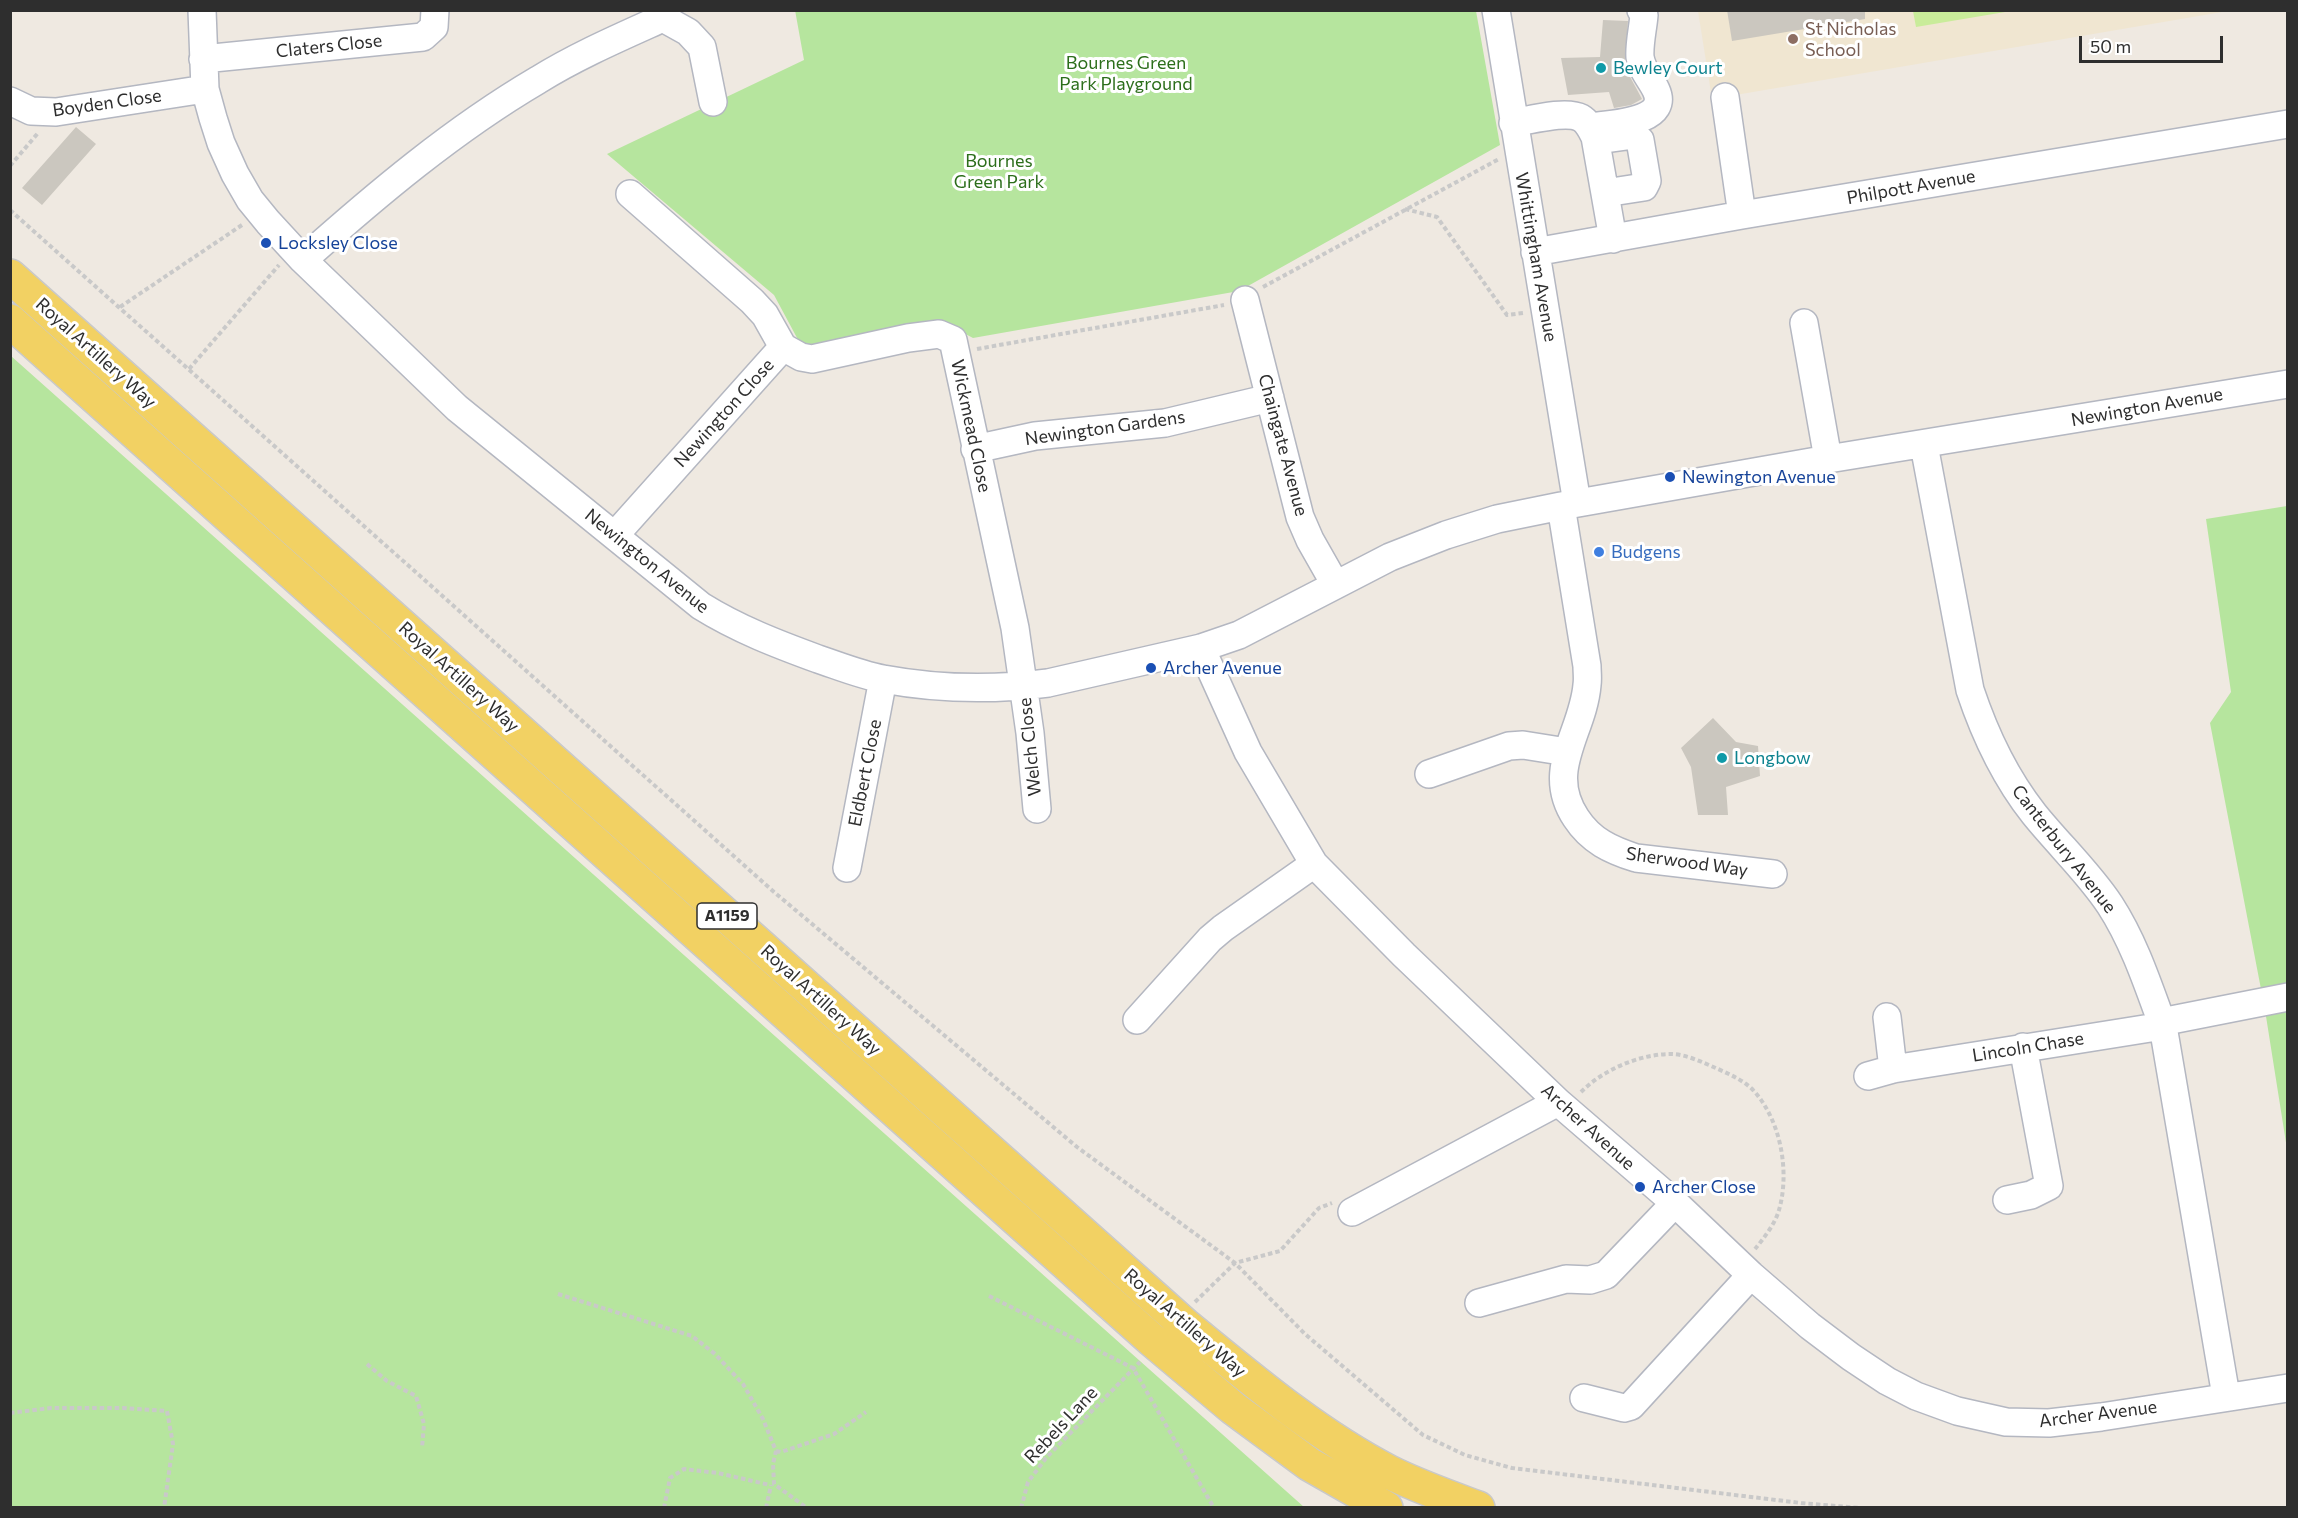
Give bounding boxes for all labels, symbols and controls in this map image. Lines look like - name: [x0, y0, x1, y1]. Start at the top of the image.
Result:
- place label: St Nicholas School: [1805, 18, 1897, 60]
- scale bar: [2082, 24, 2226, 62]
- street label: Claters Close: [275, 30, 383, 62]
- marker: St Nicholas School: [1786, 32, 1800, 46]
- text: 50 m: [2090, 35, 2131, 57]
- park label: Bournes Green Park Playground: [1059, 52, 1193, 94]
- place label: Bewley Court: [1613, 57, 1723, 79]
- marker: Bewley Court: [1594, 61, 1608, 75]
- street label: Boyden Close: [51, 85, 163, 121]
- park label: Bournes Green Park: [954, 150, 1044, 192]
- street label: Philpott Avenue: [1845, 165, 1977, 209]
- street label: Whittingham Avenue: [1510, 171, 1562, 343]
- place label: Locksley Close: [278, 232, 398, 254]
- marker: Locksley Close: [259, 236, 273, 250]
- street label: Royal Artillery Way: [31, 293, 161, 413]
- street label: Newington Close: [670, 354, 778, 472]
- street label: Wickmead Close: [946, 358, 996, 494]
- street label: Chaingate Avenue: [1254, 372, 1312, 518]
- street label: Newington Avenue: [2069, 383, 2225, 431]
- street label: Newington Gardens: [1023, 406, 1187, 450]
- place label: Newington Avenue: [1682, 466, 1836, 488]
- marker: Newington Avenue: [1663, 470, 1677, 484]
- street label: Newington Avenue: [580, 504, 714, 618]
- place label: Budgens: [1611, 541, 1681, 563]
- marker: Budgens: [1592, 545, 1606, 559]
- street label: Royal Artillery Way: [394, 617, 524, 737]
- place label: Archer Avenue: [1163, 657, 1282, 679]
- marker: Archer Avenue: [1144, 661, 1158, 675]
- street label: Welch Close: [1014, 697, 1046, 797]
- street label: Eldbert Close: [844, 717, 886, 829]
- place label: Longbow: [1734, 747, 1811, 769]
- marker: Longbow: [1715, 751, 1729, 765]
- street label: Canterbury Avenue: [2007, 781, 2121, 917]
- street label: Sherwood Way: [1625, 843, 1749, 881]
- road number: A1159: [697, 903, 757, 929]
- street label: Royal Artillery Way: [756, 940, 886, 1060]
- street label: Lincoln Chase: [1971, 1027, 2085, 1067]
- street label: Archer Avenue: [1537, 1079, 1639, 1175]
- place label: Archer Close: [1652, 1176, 1756, 1198]
- marker: Archer Close: [1633, 1180, 1647, 1194]
- street label: Royal Artillery Way: [1120, 1264, 1250, 1382]
- street label: Rebels Lane: [1020, 1382, 1102, 1468]
- street label: Archer Avenue: [2038, 1396, 2158, 1432]

